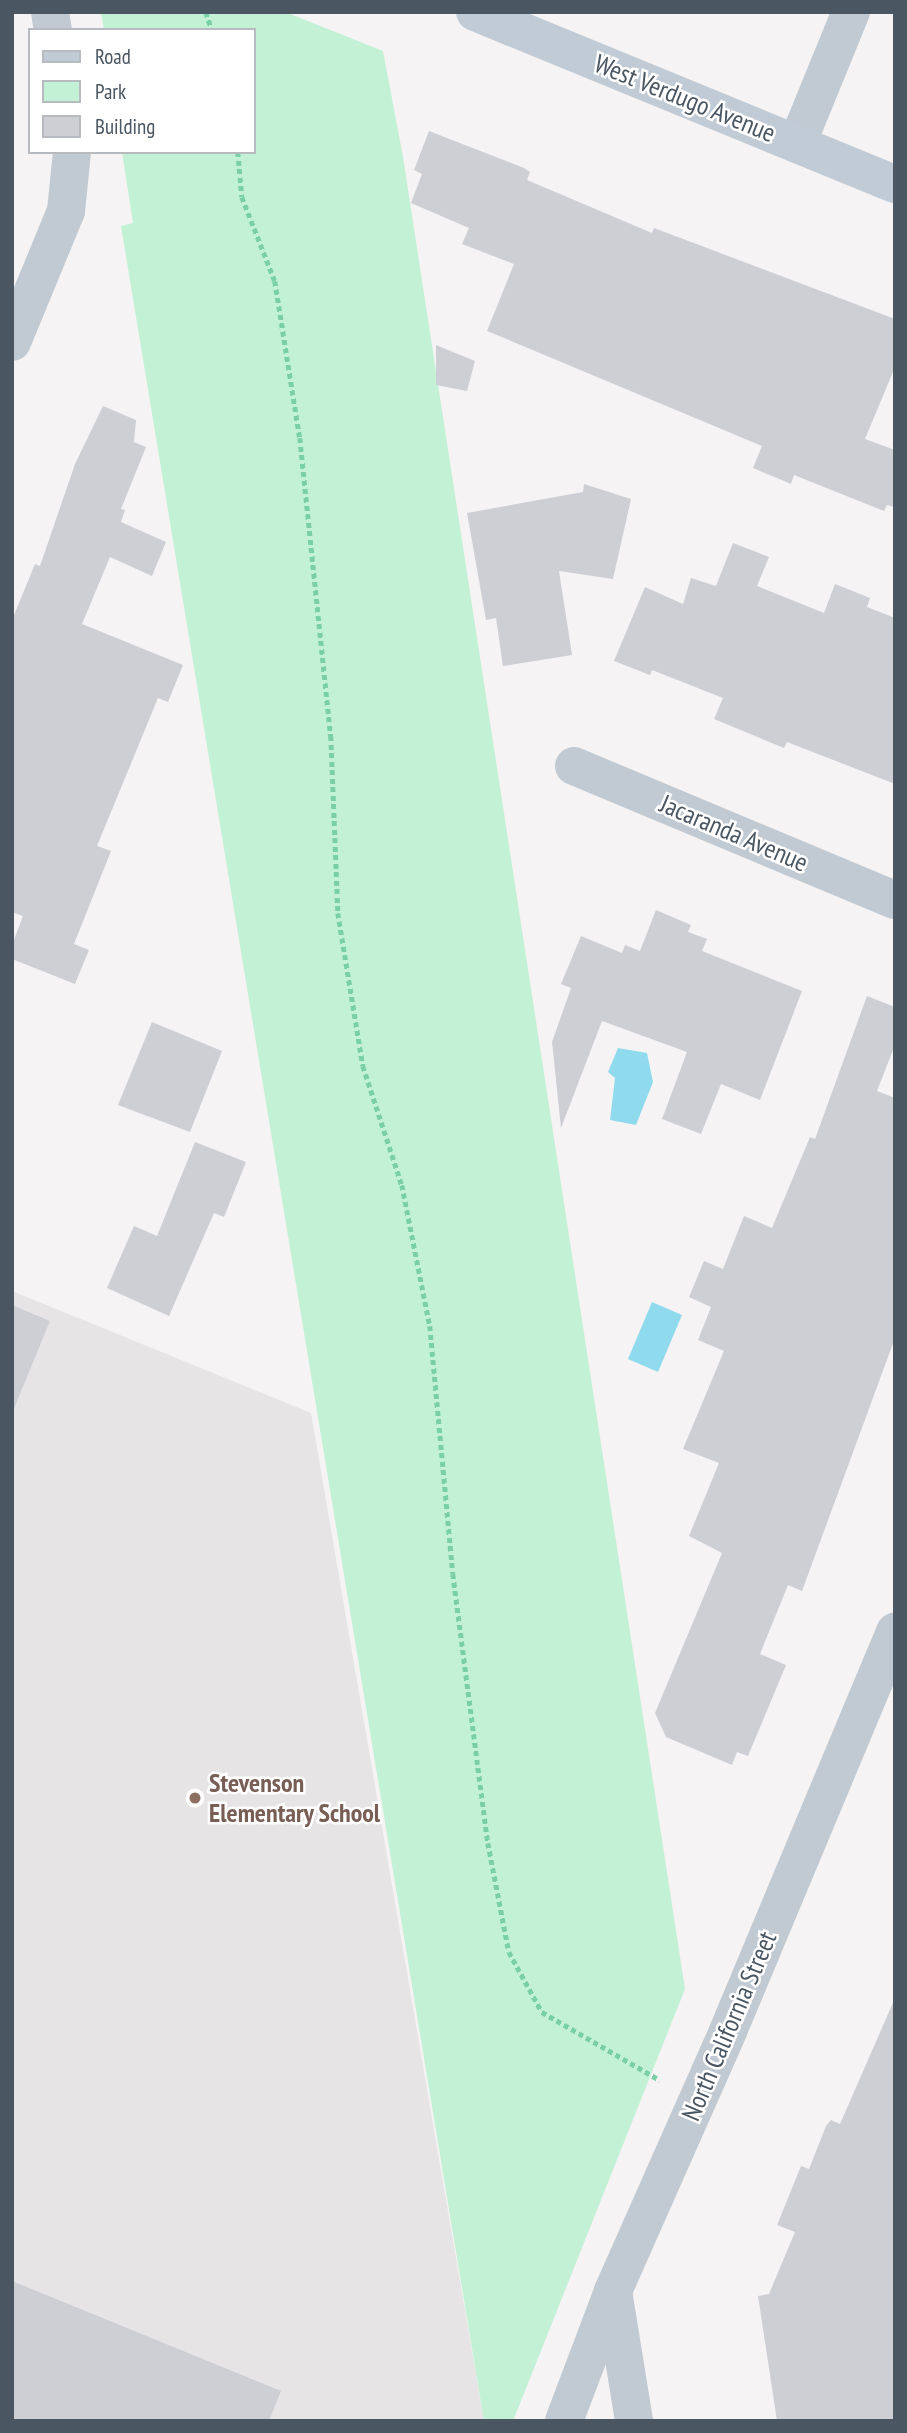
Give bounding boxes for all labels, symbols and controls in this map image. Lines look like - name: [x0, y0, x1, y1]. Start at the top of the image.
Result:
- legend: [28, 28, 256, 154]
- text: Road: [95, 43, 131, 70]
- street label: West Verdugo Avenue: [589, 47, 781, 149]
- text: Park: [95, 78, 126, 105]
- text: Building: [95, 113, 155, 140]
- street label: Jacaranda Avenue: [655, 788, 813, 878]
- place label: Stevenson Elementary School: [209, 1767, 381, 1828]
- marker: Stevenson Elementary School: [187, 1790, 203, 1806]
- street label: North California Street: [675, 1927, 783, 2125]

